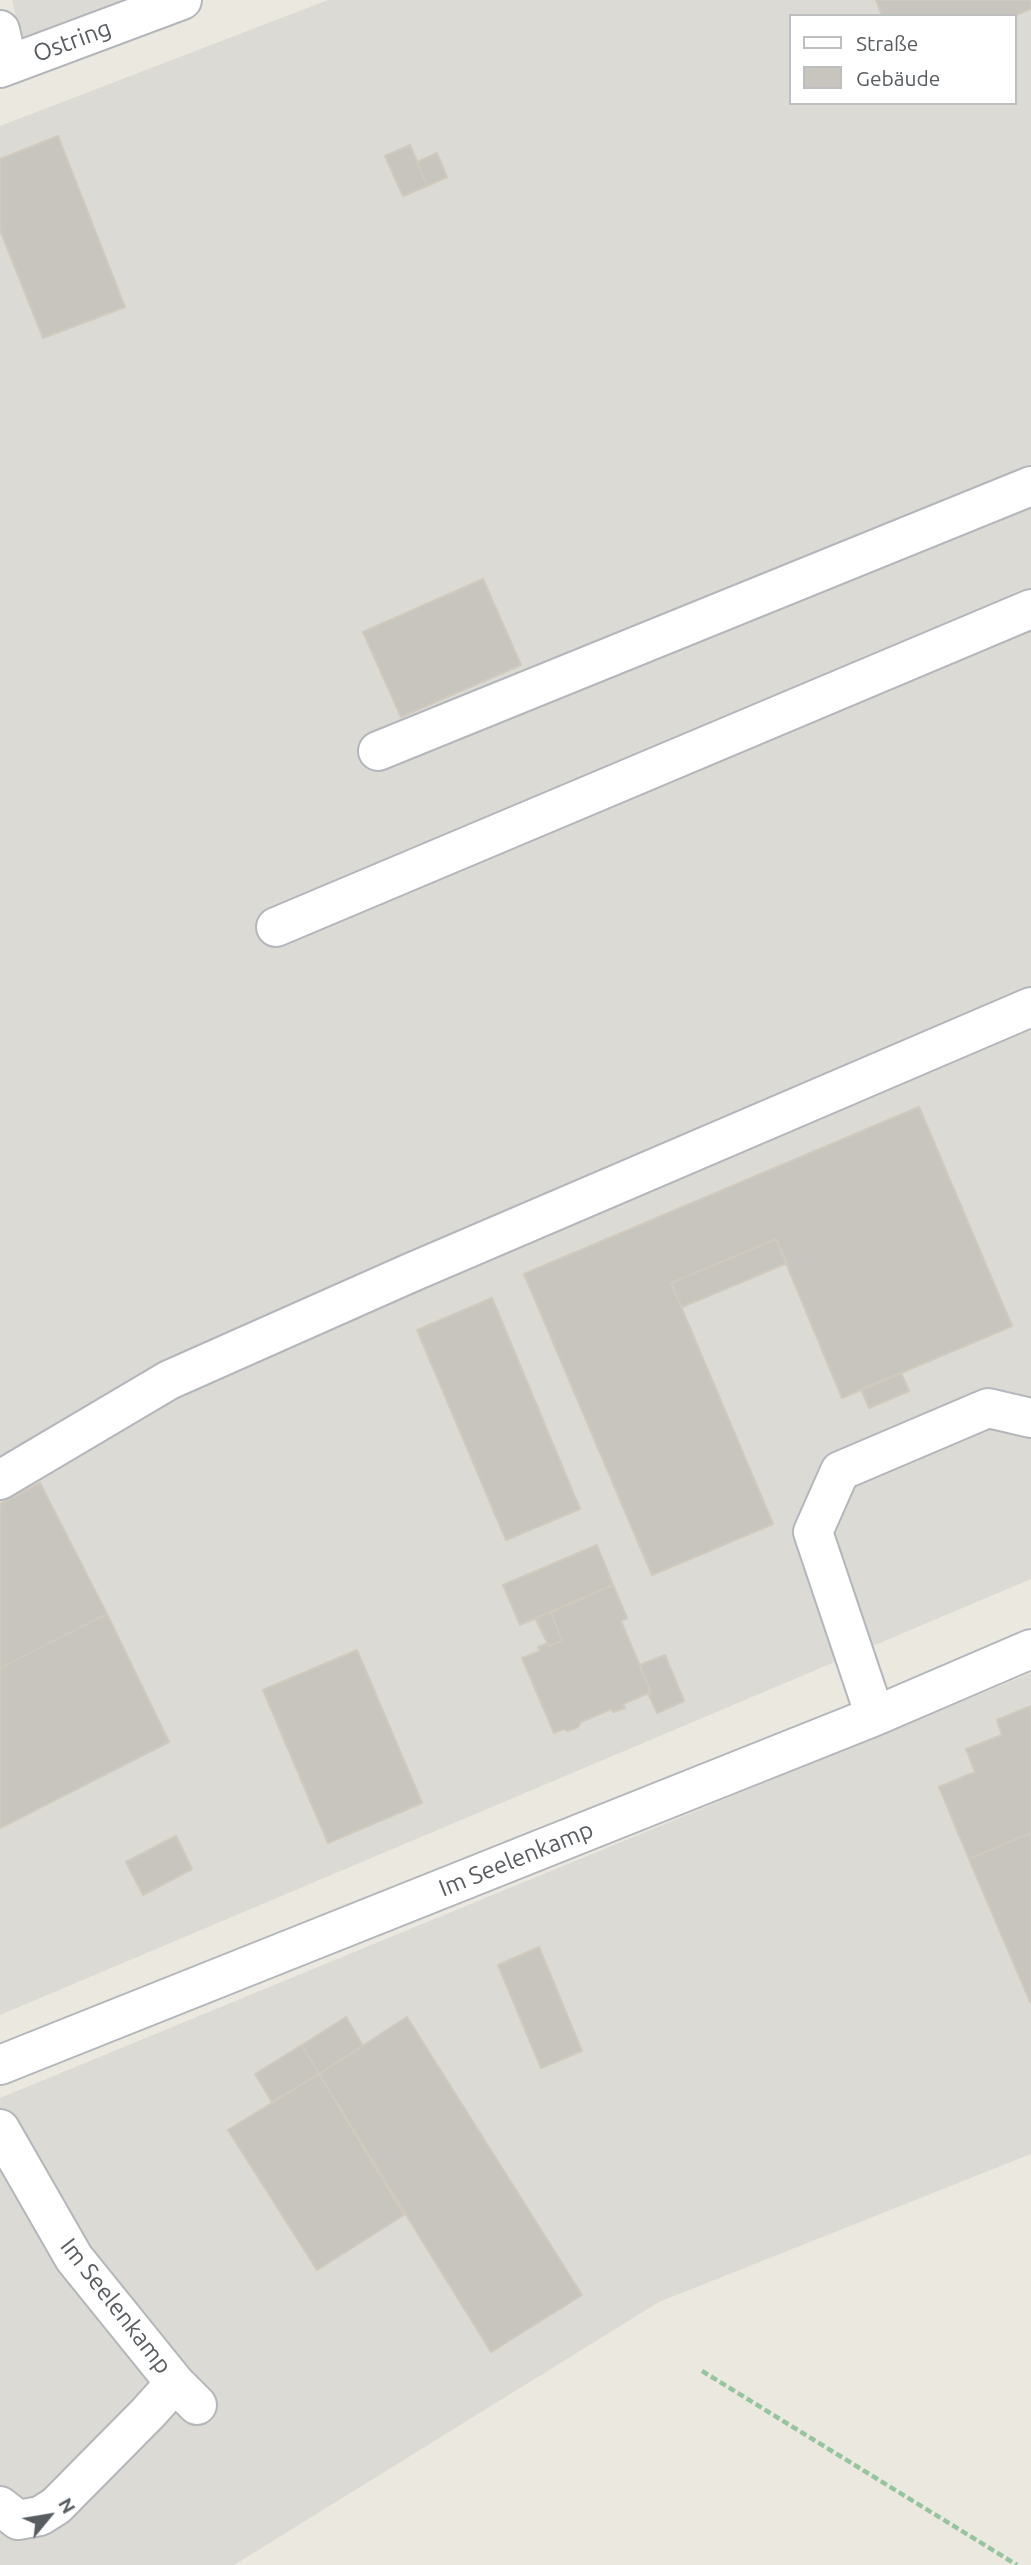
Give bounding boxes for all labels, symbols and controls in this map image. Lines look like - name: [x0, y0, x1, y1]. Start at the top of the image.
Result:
- street label: Ostring: [29, 14, 115, 68]
- legend: [790, 14, 1017, 105]
- text: Straße: [856, 31, 918, 55]
- text: Gebäude: [856, 66, 940, 90]
- street label: Im Seelenkamp: [435, 1815, 597, 1903]
- street label: Im Seelenkamp: [54, 2233, 178, 2379]
- north arrow: [14, 2481, 84, 2551]
- text: N: [54, 2494, 80, 2517]

